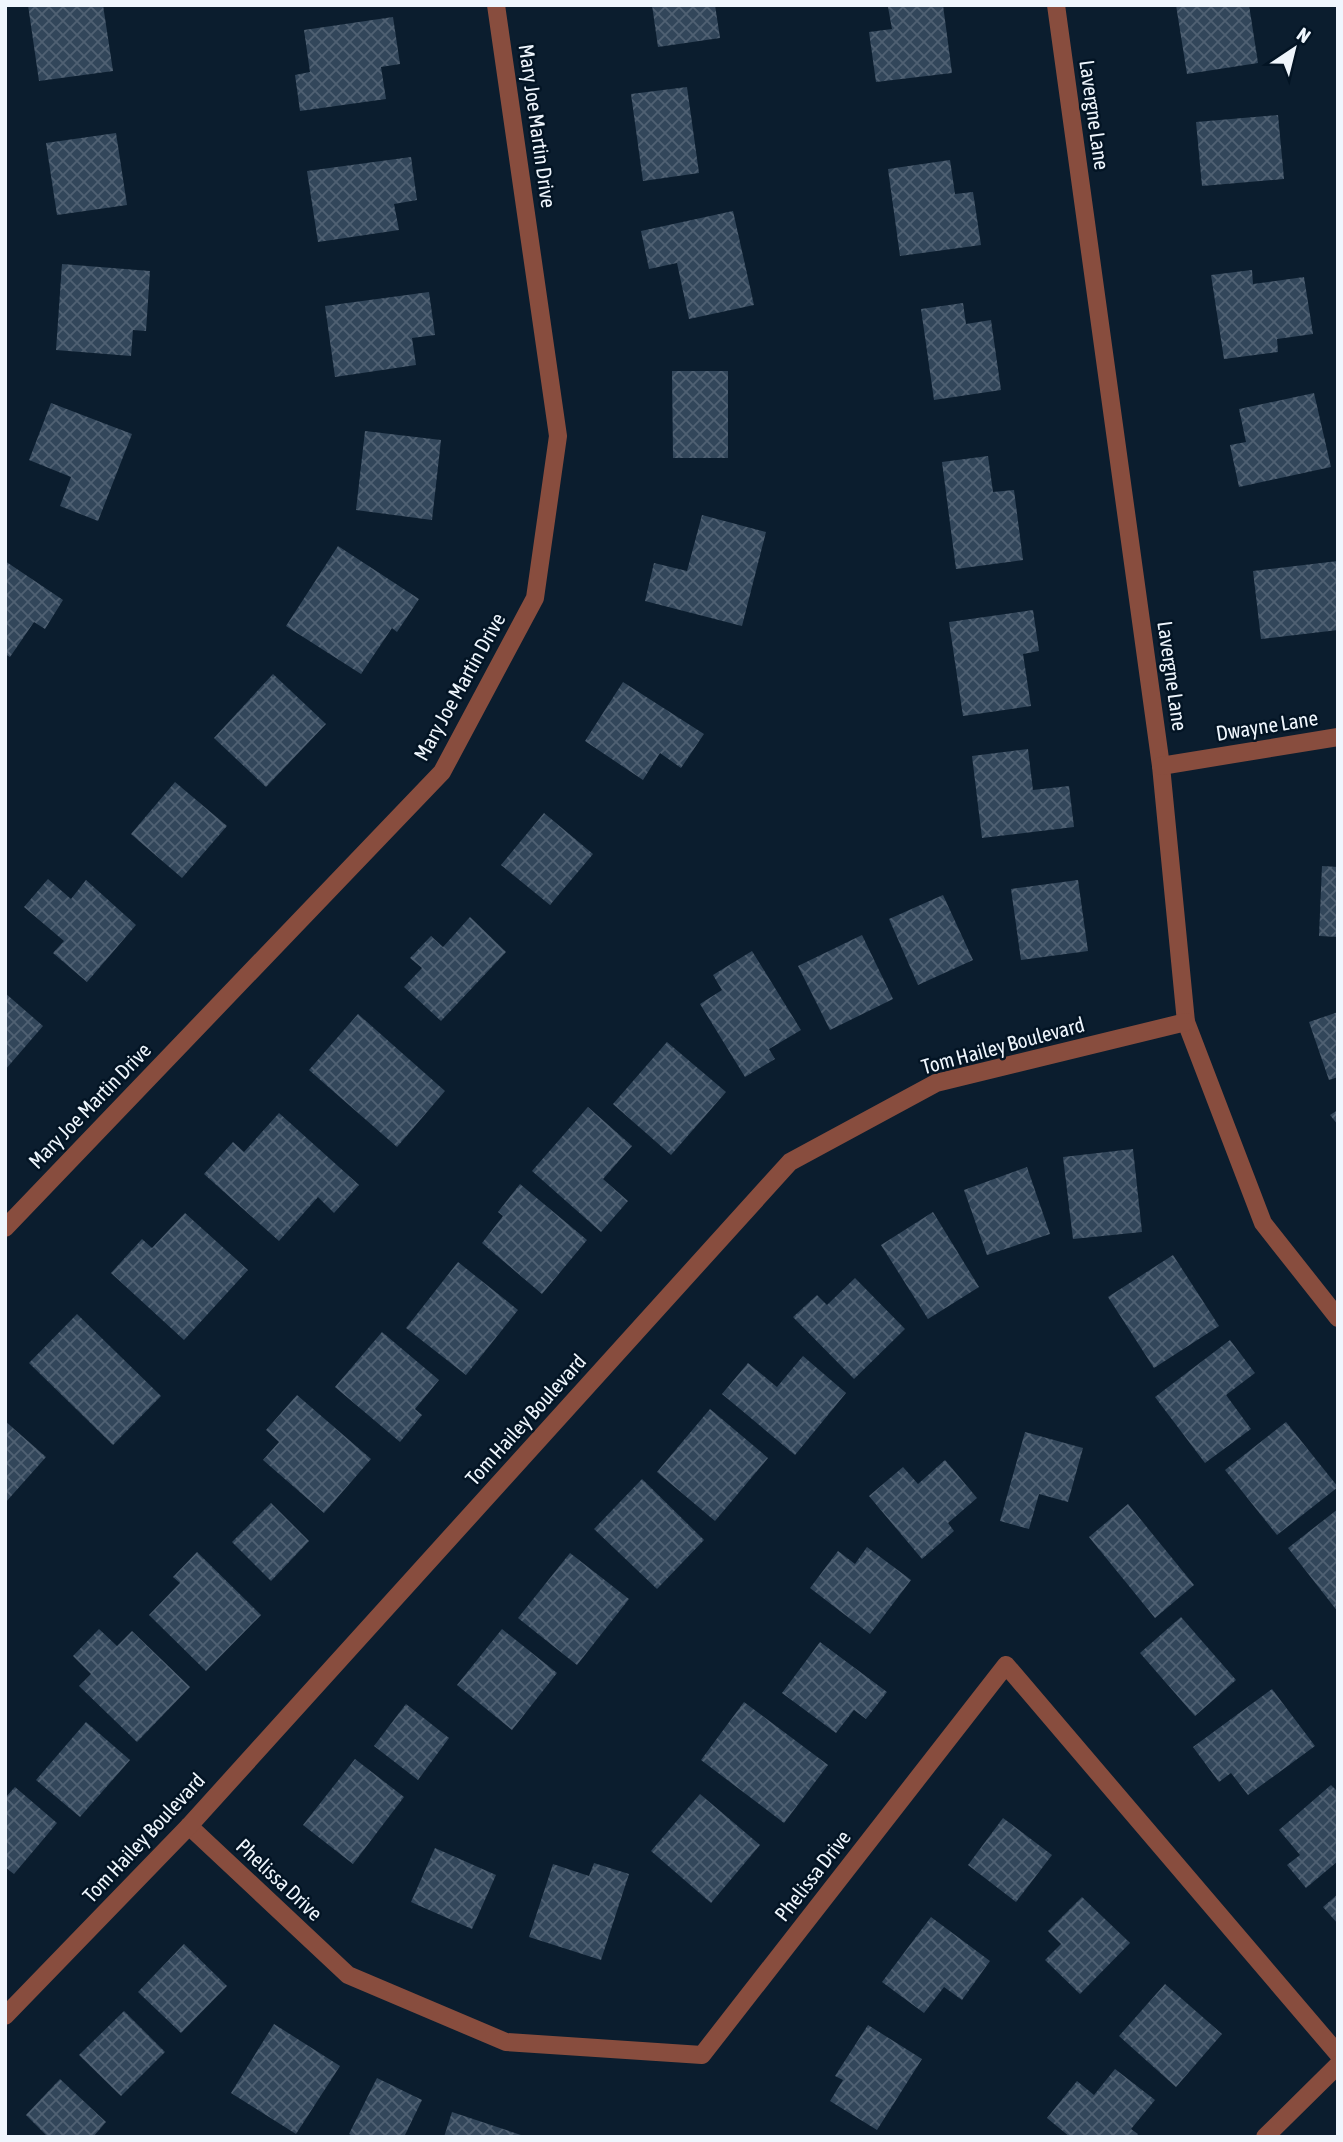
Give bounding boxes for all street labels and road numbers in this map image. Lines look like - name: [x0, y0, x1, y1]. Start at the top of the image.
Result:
- street label: Mary Joe Martin Drive: [515, 42, 561, 209]
- street label: Lavergne Lane: [1075, 58, 1115, 171]
- street label: Mary Joe Martin Drive: [409, 609, 510, 765]
- street label: Lavergne Lane: [1153, 619, 1193, 732]
- street label: Dwayne Lane: [1214, 705, 1319, 745]
- street label: Tom Hailey Boulevard: [919, 1012, 1087, 1078]
- street label: Mary Joe Martin Drive: [23, 1038, 155, 1173]
- street label: Tom Hailey Boulevard: [460, 1349, 590, 1490]
- street label: Tom Hailey Boulevard: [77, 1768, 209, 1907]
- street label: Phelissa Drive: [769, 1825, 855, 1926]
- street label: Phelissa Drive: [232, 1833, 328, 1925]

